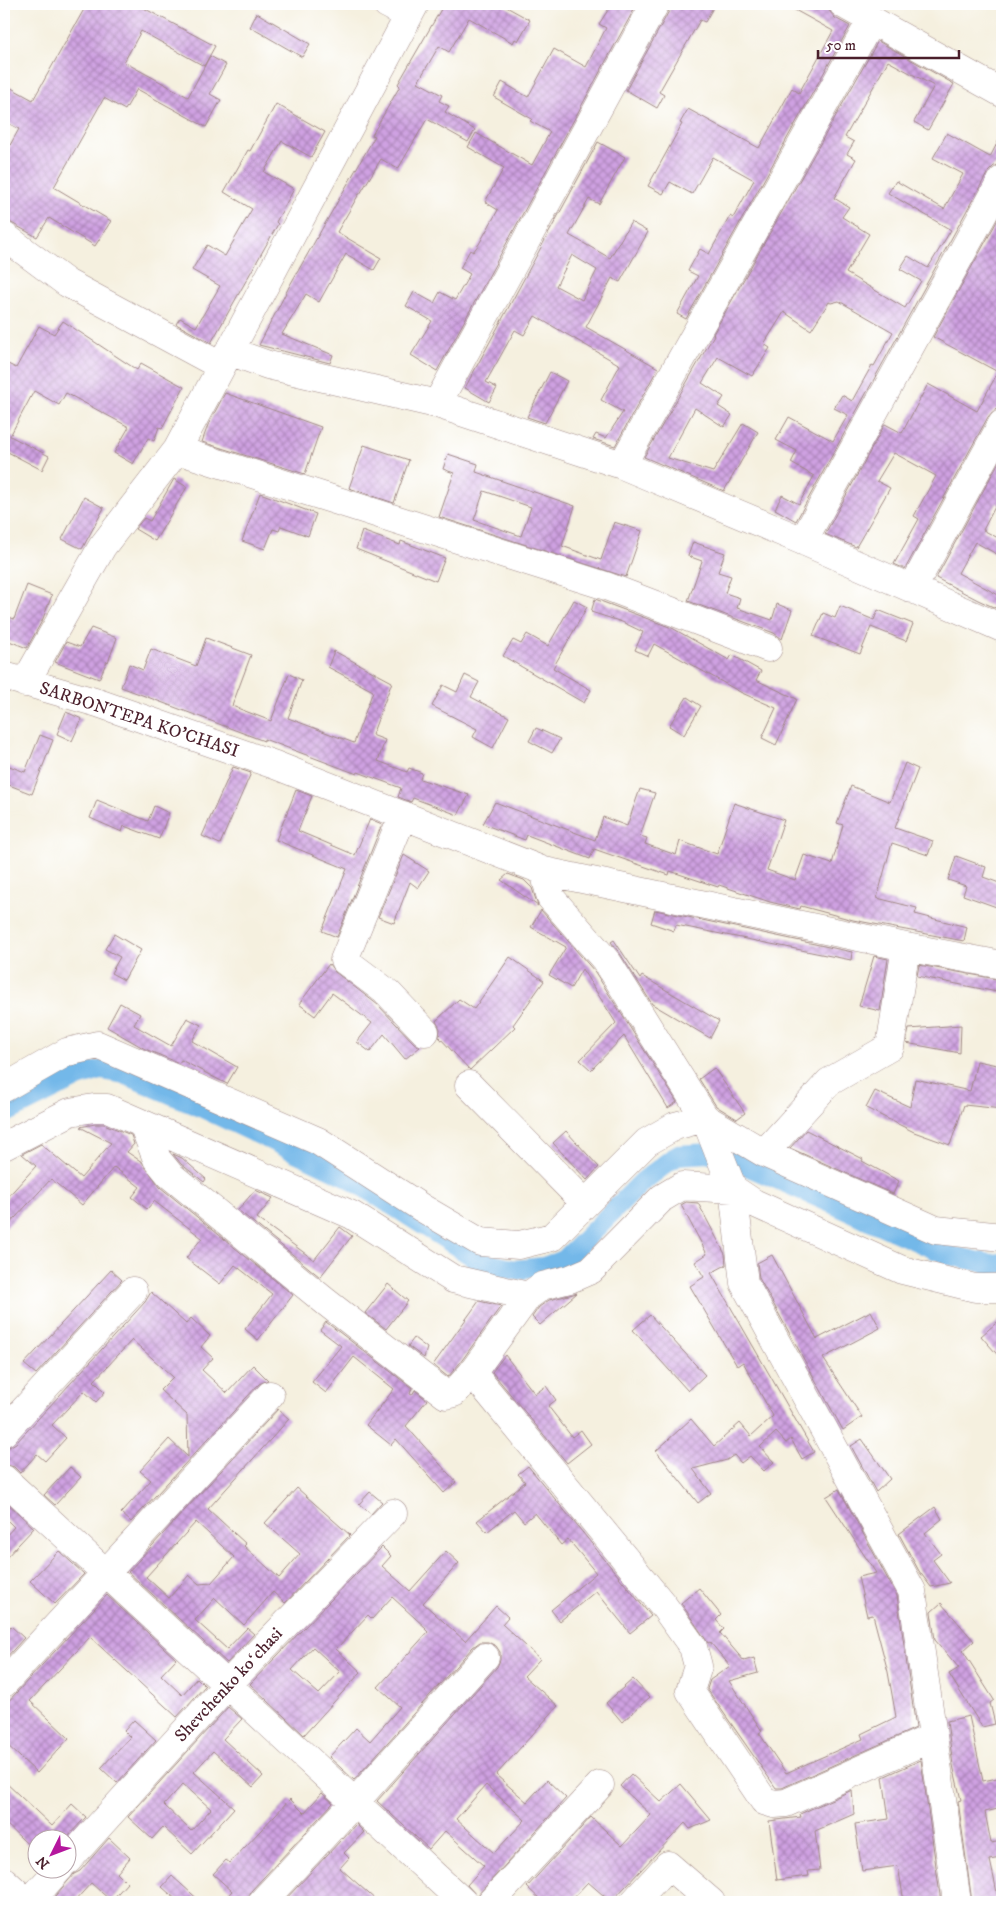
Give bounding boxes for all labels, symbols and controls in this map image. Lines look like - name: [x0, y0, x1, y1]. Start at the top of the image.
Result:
- scale bar: [818, 28, 960, 60]
- text: 50 m: [826, 36, 856, 55]
- street label: SARBONTEPA KO'CHASI: [37, 677, 241, 763]
- street label: Shevchenko koʻchasi: [170, 1623, 288, 1747]
- north arrow: [28, 1828, 78, 1878]
- text: N: [32, 1851, 54, 1872]

